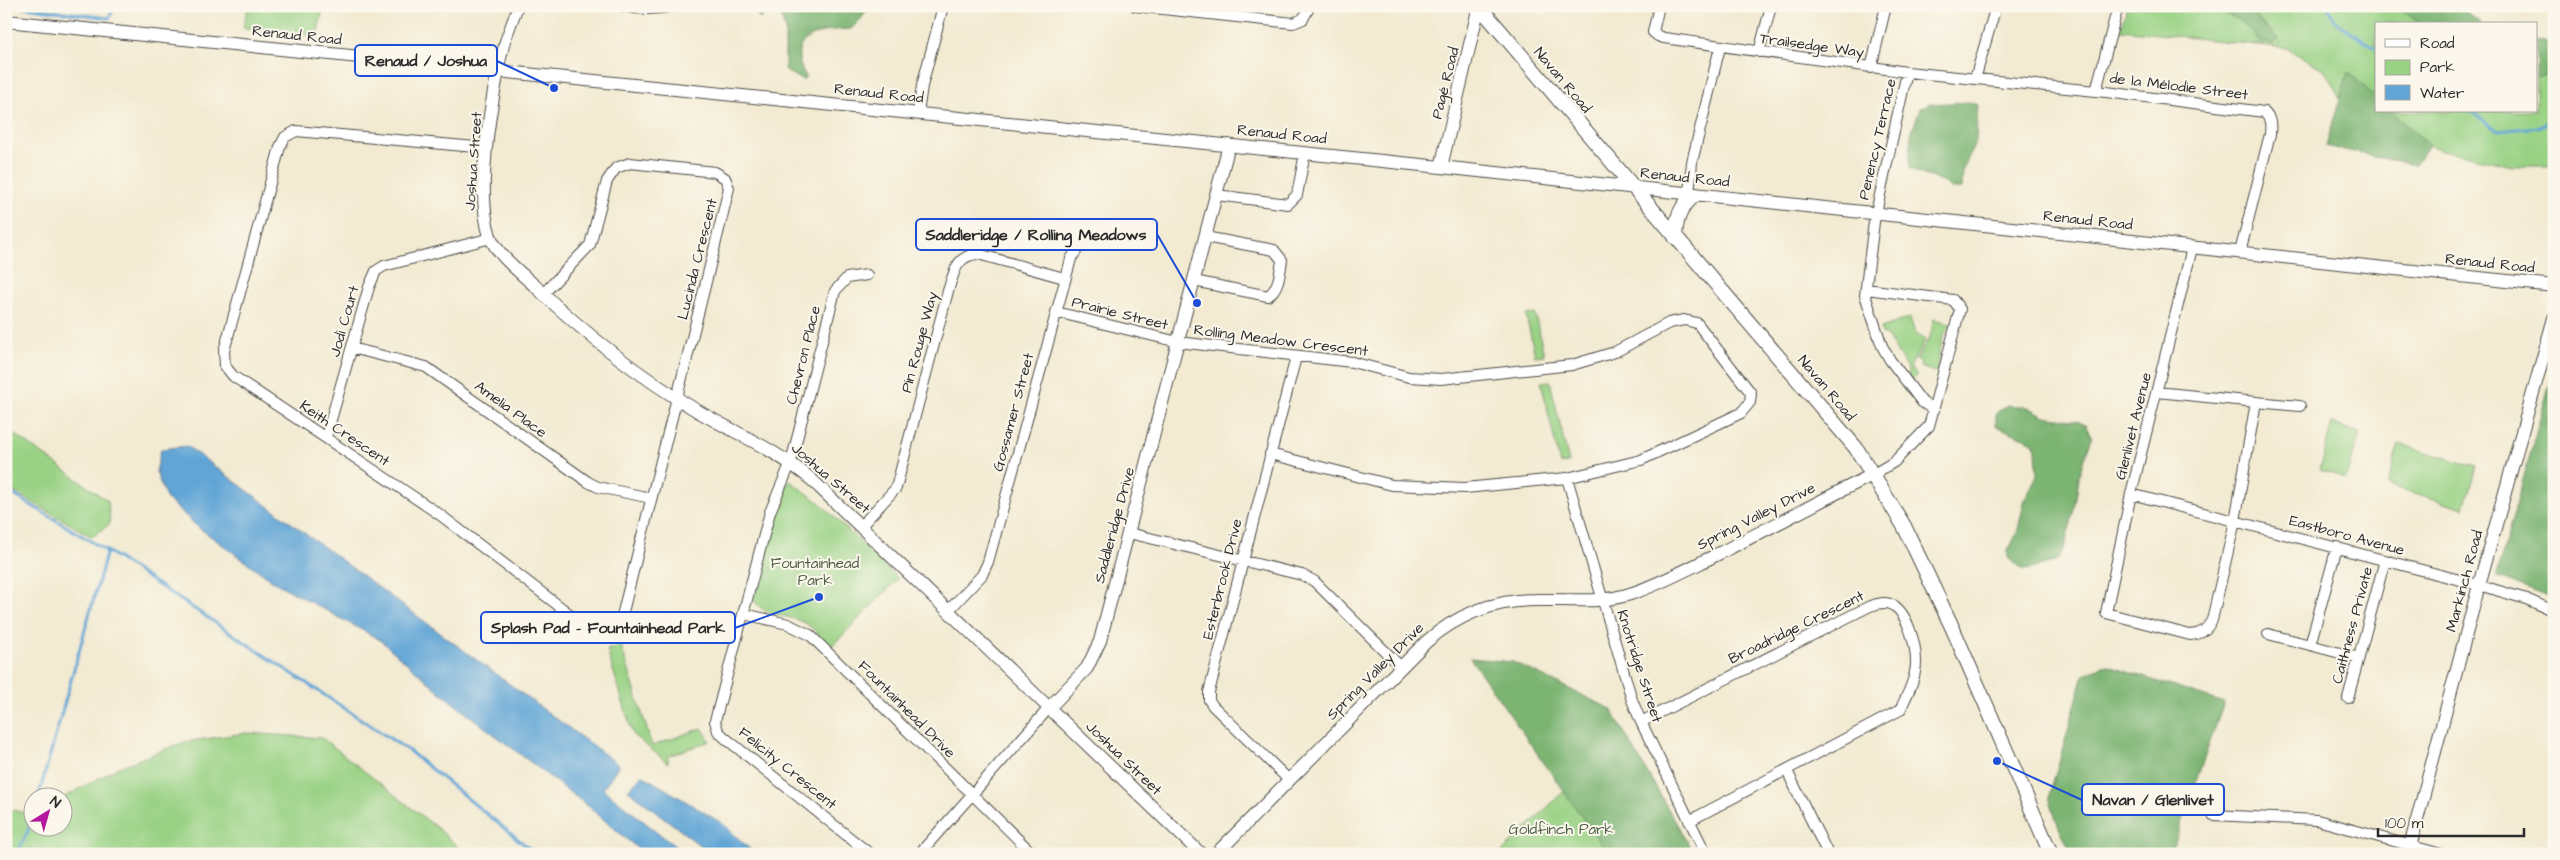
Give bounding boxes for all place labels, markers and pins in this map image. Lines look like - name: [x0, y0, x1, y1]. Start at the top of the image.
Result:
- callout: Renaud / Joshua: [355, 45, 497, 76]
- callout: Saddleridge / Rolling Meadows: [916, 219, 1157, 250]
- callout: Splash Pad - Fountainhead Park: [481, 612, 735, 643]
- callout: Navan / Glenlivet: [2082, 784, 2224, 815]

